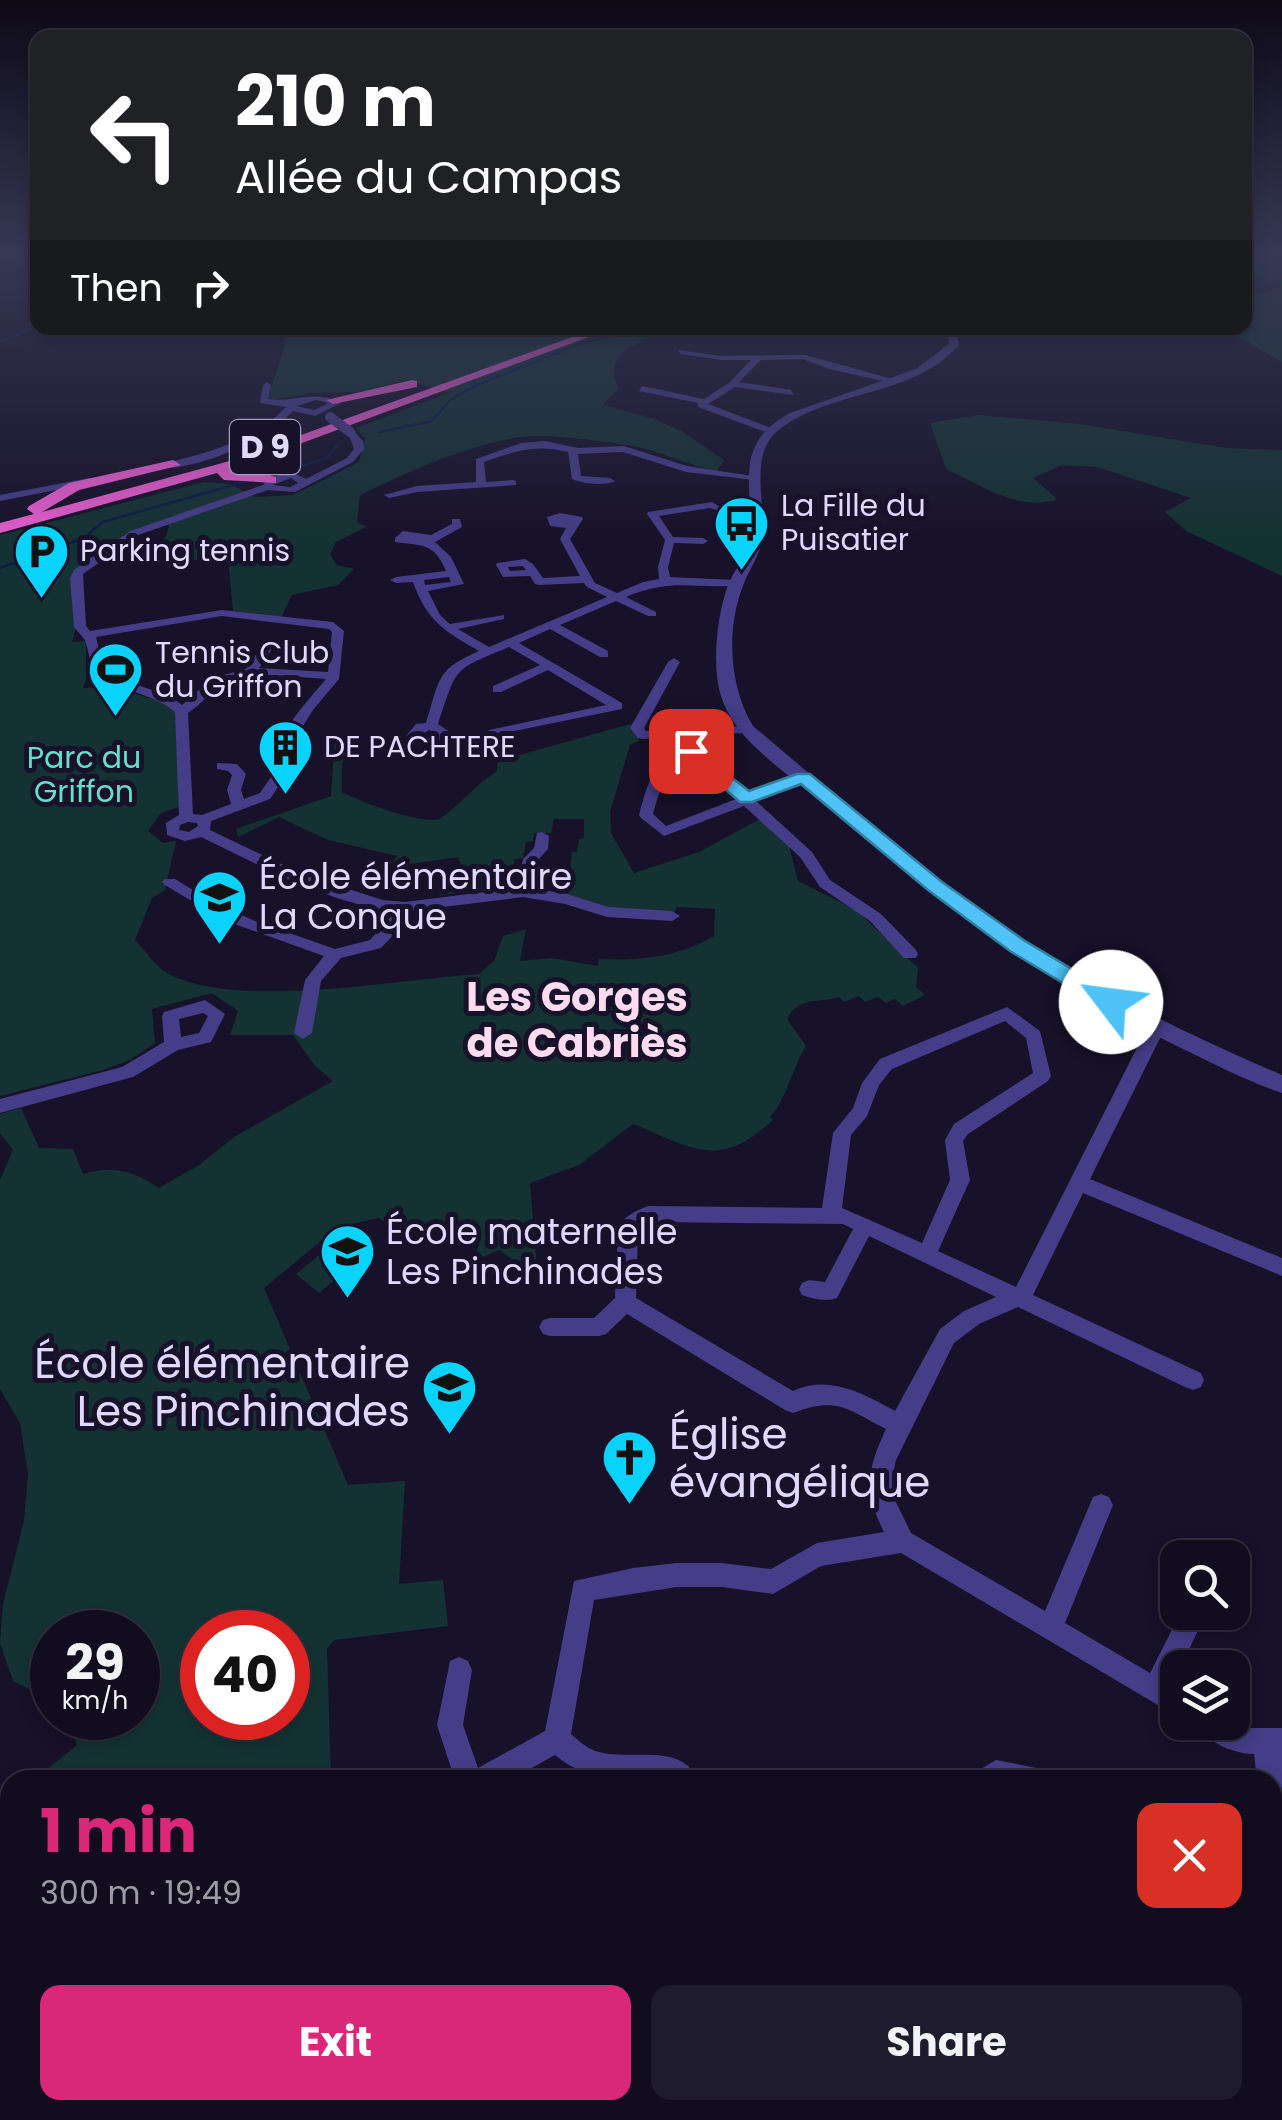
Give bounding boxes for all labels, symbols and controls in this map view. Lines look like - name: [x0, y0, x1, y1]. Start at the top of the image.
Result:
- text: 210 m: [235, 52, 436, 151]
- icon: left: [70, 70, 200, 200]
- text: Allée du Campas: [235, 146, 622, 209]
- icon: right: [183, 260, 238, 315]
- text: Then: [70, 261, 163, 314]
- road number: D 9: [230, 420, 300, 474]
- place label: La Fille du Puisatier: [781, 484, 926, 561]
- bus stop icon: La Fille du Puisatier: [712, 493, 772, 572]
- parking icon: Parking tennis: [11, 521, 71, 600]
- place label: Parking tennis: [80, 529, 290, 572]
- place label: Tennis Club du Griffon: [155, 631, 329, 708]
- sports icon: Tennis Club du Griffon: [86, 640, 146, 719]
- pin: [649, 709, 734, 794]
- building icon: DE PACHTERE: [255, 717, 315, 796]
- icon: arrive: [664, 724, 719, 779]
- place label: DE PACHTERE: [324, 725, 515, 768]
- park label: Parc du Griffon: [27, 736, 141, 813]
- place label: École élémentaire La Conque: [259, 852, 572, 941]
- school or university icon: École élémentaire La Conque: [190, 867, 250, 946]
- position arrow: [1059, 950, 1163, 1054]
- district label: Les Gorges de Cabriès: [466, 969, 688, 1071]
- place label: École maternelle Les Pinchinades: [386, 1207, 677, 1296]
- school or university icon: École maternelle Les Pinchinades: [317, 1222, 377, 1301]
- place label: École élémentaire Les Pinchinades: [34, 1334, 410, 1441]
- school or university icon: École élémentaire Les Pinchinades: [419, 1357, 479, 1436]
- place label: Église évangélique: [669, 1405, 930, 1512]
- church icon: Église évangélique: [600, 1428, 660, 1507]
- map controls: [1160, 1540, 1250, 1740]
- button: search: [1160, 1540, 1250, 1630]
- speed limit sign: 40: [180, 1610, 310, 1740]
- text: 29: [65, 1627, 125, 1698]
- button: layers: [1160, 1650, 1250, 1740]
- text: km/h: [62, 1683, 128, 1718]
- text: 1 min: [40, 1789, 197, 1873]
- button: close: [1137, 1803, 1242, 1908]
- text: 300 m · 19:49: [40, 1870, 242, 1915]
- button: Exit: [40, 1985, 631, 2100]
- button: Share: [651, 1985, 1242, 2100]

